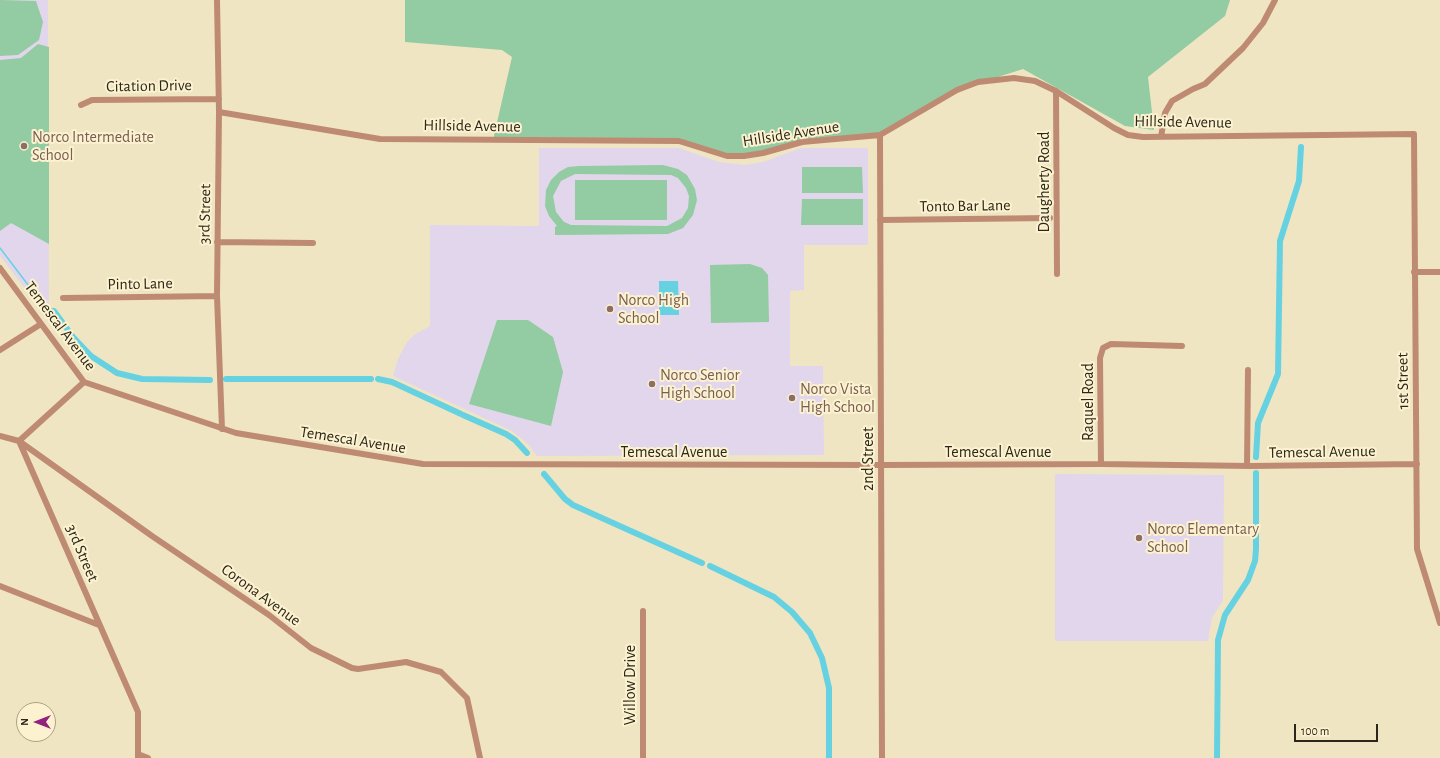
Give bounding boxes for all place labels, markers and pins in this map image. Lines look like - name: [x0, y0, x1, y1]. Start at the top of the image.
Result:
- place label: Norco Intermediate School: [32, 127, 154, 165]
- marker: Norco Intermediate School: [19, 141, 29, 151]
- place label: Norco High School: [618, 290, 689, 328]
- marker: Norco High School: [605, 304, 615, 314]
- place label: Norco Senior High School: [660, 365, 740, 403]
- marker: Norco Senior High School: [647, 379, 657, 389]
- place label: Norco Vista High School: [800, 379, 875, 417]
- marker: Norco Vista High School: [787, 393, 797, 403]
- place label: Norco Elementary School: [1147, 519, 1259, 557]
- marker: Norco Elementary School: [1134, 533, 1144, 543]

